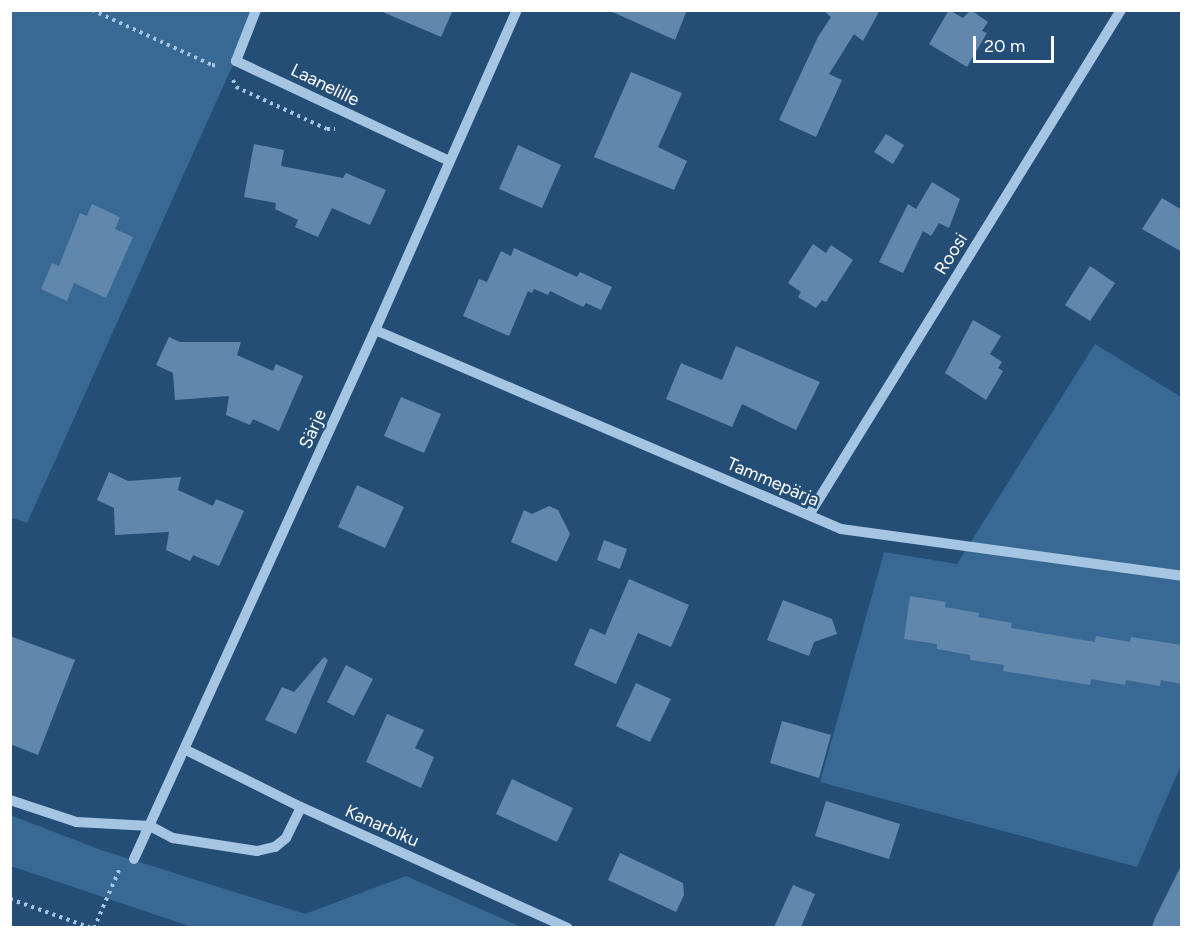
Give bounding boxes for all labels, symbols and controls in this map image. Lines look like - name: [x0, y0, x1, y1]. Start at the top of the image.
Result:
- scale bar: [976, 24, 1057, 62]
- text: 20 m: [984, 35, 1025, 57]
- street label: Laanelille: [287, 59, 363, 111]
- street label: Roosi: [930, 229, 972, 279]
- street label: Särje: [295, 406, 331, 452]
- street label: Tammepärja: [724, 453, 822, 511]
- street label: Kanarbiku: [342, 800, 422, 852]

